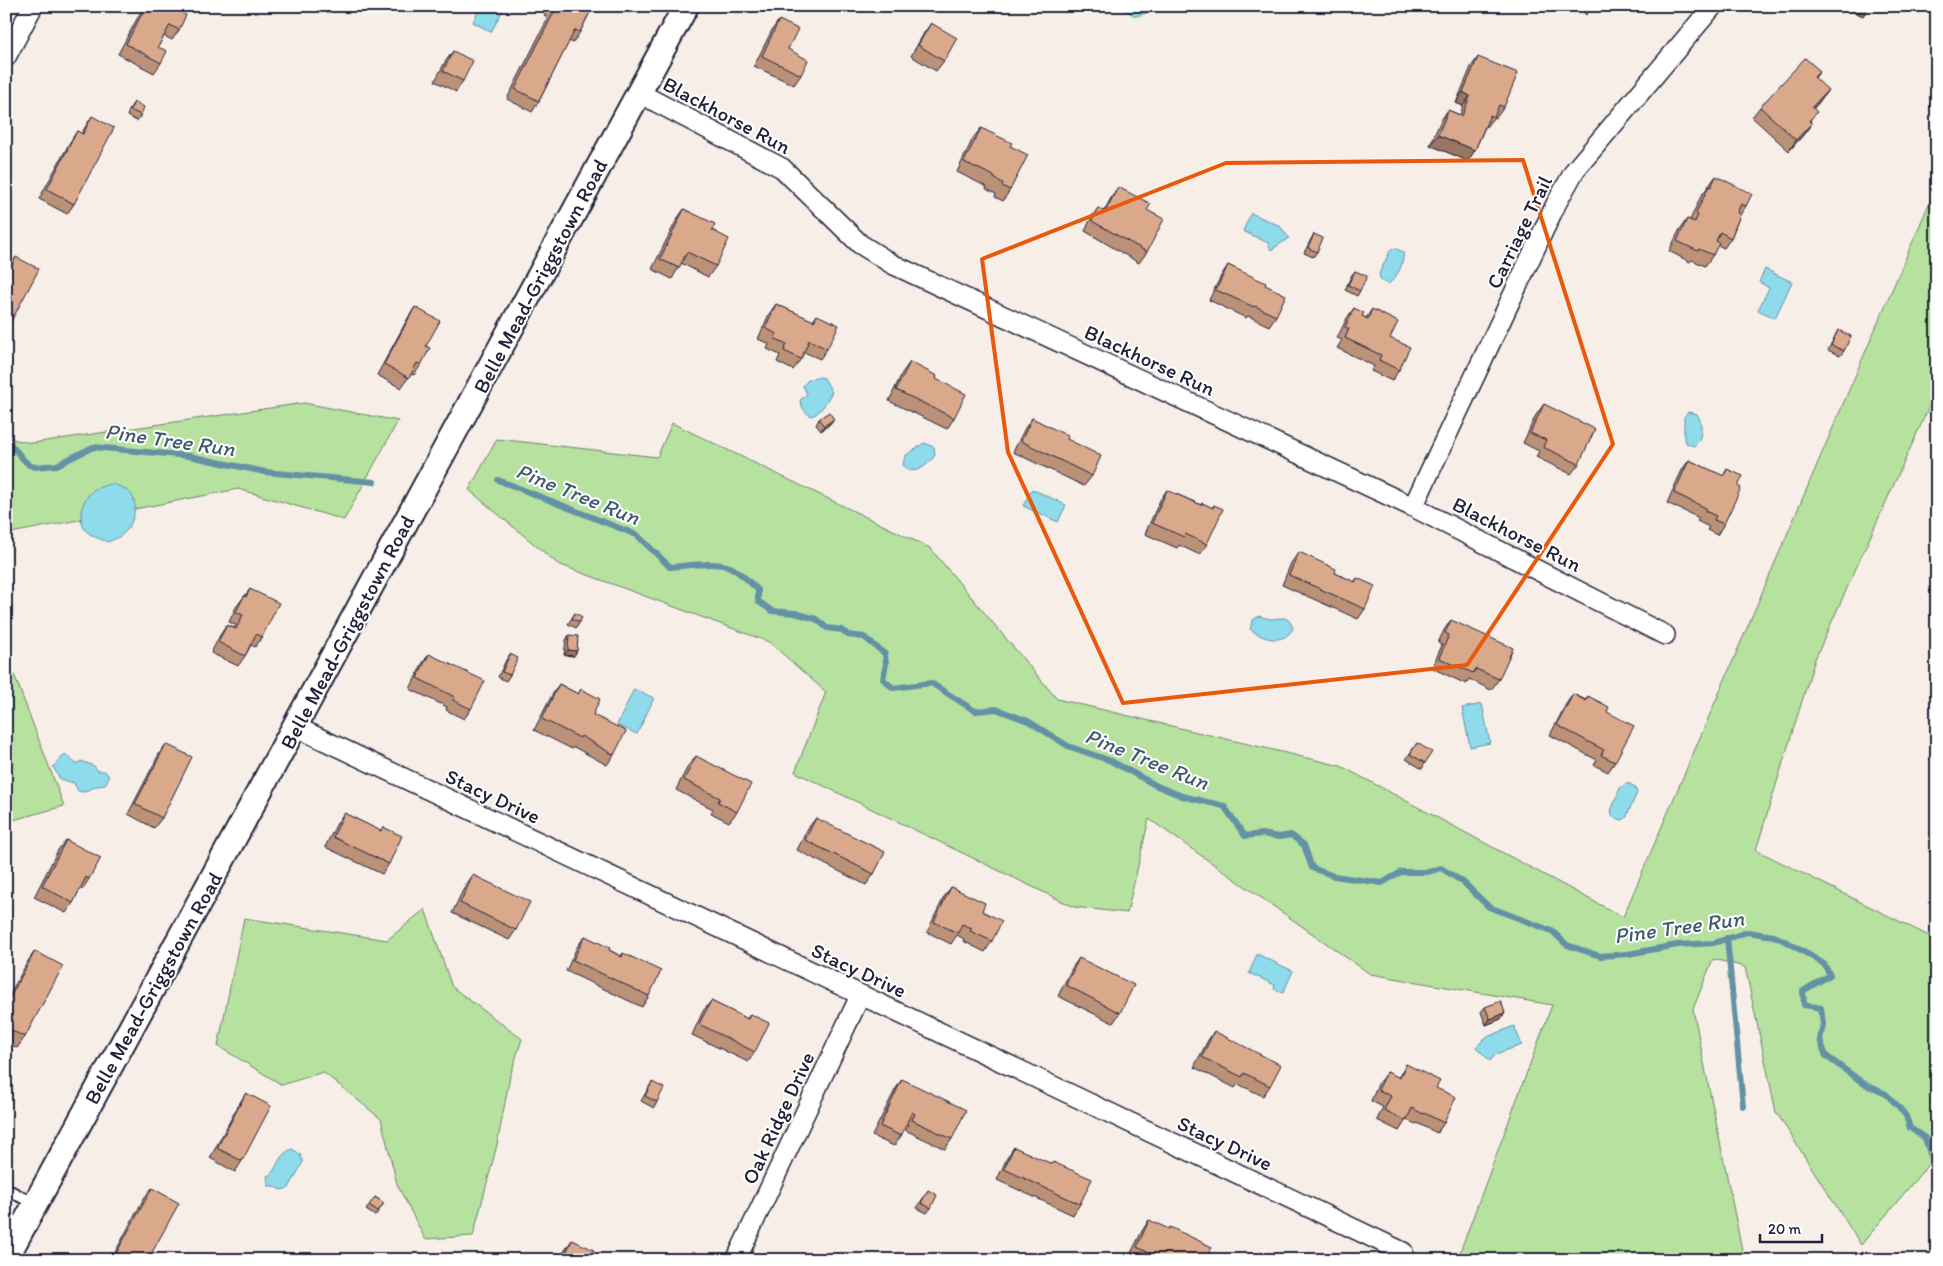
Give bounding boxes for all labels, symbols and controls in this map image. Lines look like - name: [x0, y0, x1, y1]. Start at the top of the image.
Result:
- street label: Blackhorse Run: [659, 71, 795, 159]
- street label: Belle Mead-Griggstown Road: [468, 155, 612, 397]
- street label: Carriage Trail: [1481, 171, 1557, 293]
- street label: Blackhorse Run: [1081, 319, 1219, 401]
- water label: Pine Tree Run: [103, 418, 237, 463]
- water label: Pine Tree Run: [512, 457, 644, 531]
- street label: Blackhorse Run: [1448, 491, 1586, 577]
- street label: Belle Mead-Griggstown Road: [275, 511, 419, 753]
- water label: Pine Tree Run: [1081, 722, 1213, 796]
- street label: Stacy Drive: [442, 763, 544, 829]
- street label: Belle Mead-Griggstown Road: [79, 868, 227, 1108]
- water label: Pine Tree Run: [1612, 904, 1746, 949]
- street label: Stacy Drive: [808, 937, 910, 1003]
- street label: Oak Ridge Drive: [736, 1048, 820, 1188]
- street label: Stacy Drive: [1174, 1110, 1276, 1176]
- scale bar: [1760, 1211, 1823, 1243]
- text: 20 m: [1768, 1220, 1802, 1238]

